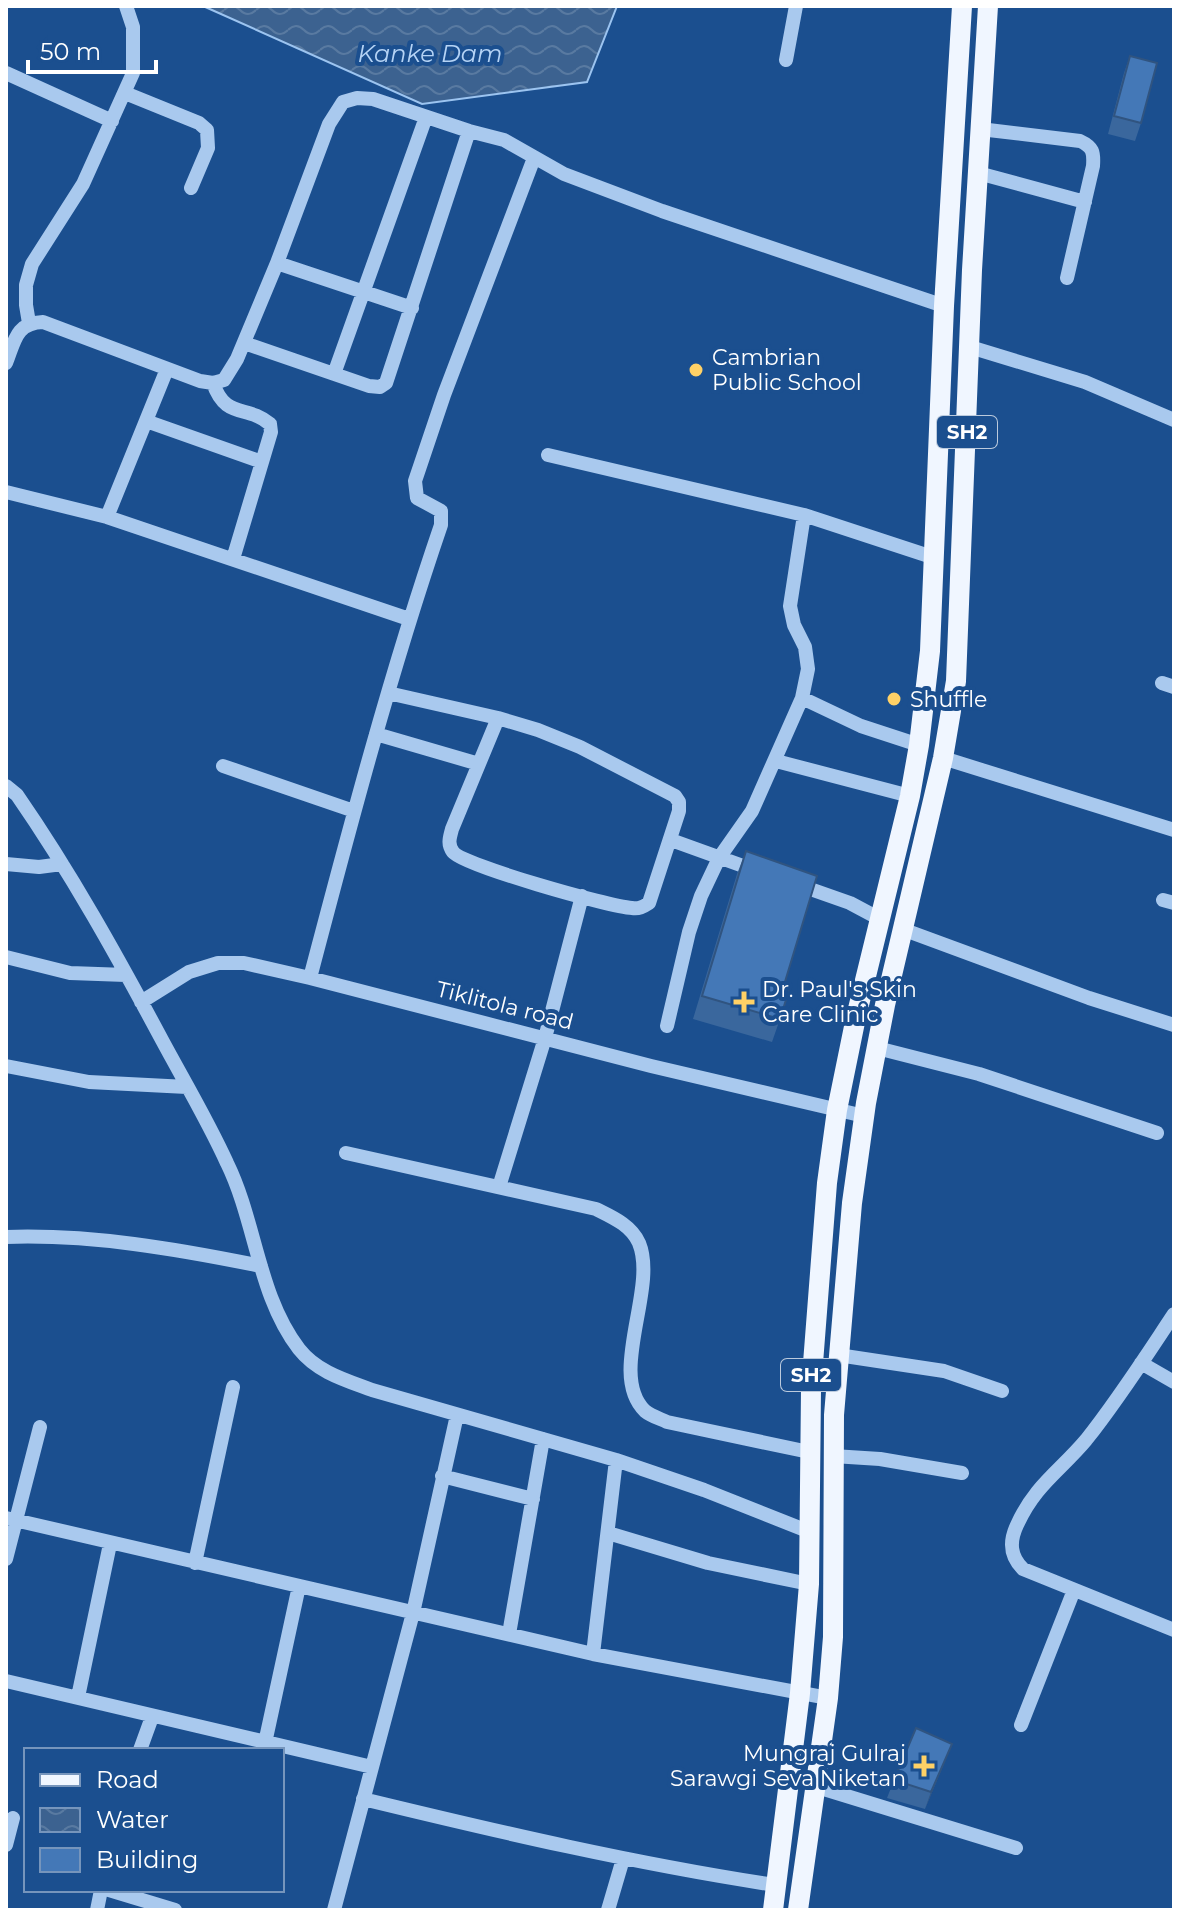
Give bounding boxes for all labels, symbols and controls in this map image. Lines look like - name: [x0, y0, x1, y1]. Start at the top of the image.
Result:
- scale bar: [28, 24, 156, 74]
- text: 50 m: [40, 37, 101, 66]
- water label: Kanke Dam: [357, 39, 503, 68]
- place label: Cambrian Public School: [712, 344, 862, 396]
- marker: Cambrian Public School: [687, 361, 705, 379]
- road number: SH2: [937, 416, 997, 448]
- place label: Shuffle: [910, 686, 987, 713]
- marker: Shuffle: [885, 690, 903, 708]
- street label: Tiklitola road: [433, 975, 576, 1036]
- place label: Dr. Paul's Skin Care Clinic: [762, 976, 917, 1028]
- marker: Dr. Paul's Skin Care Clinic: [733, 991, 755, 1013]
- road number: SH2: [781, 1359, 841, 1391]
- place label: Mungraj Gulraj Sarawgi Seva Niketan: [670, 1740, 906, 1792]
- legend: [24, 1748, 284, 1892]
- marker: Mungraj Gulraj Sarawgi Seva Niketan: [913, 1755, 935, 1777]
- text: Road: [96, 1765, 159, 1794]
- text: Water: [96, 1805, 169, 1834]
- text: Building: [96, 1845, 199, 1874]

